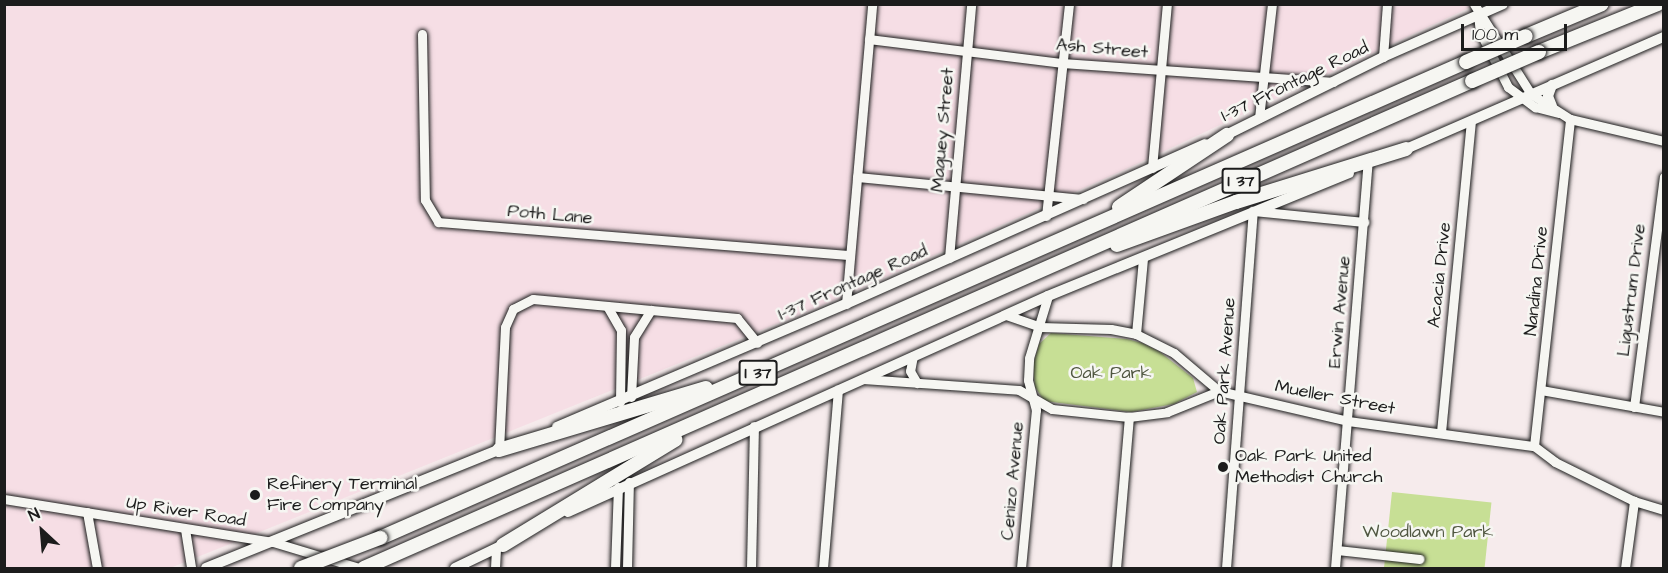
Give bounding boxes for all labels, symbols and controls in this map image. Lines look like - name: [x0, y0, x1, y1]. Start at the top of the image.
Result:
- scale bar: [1464, 12, 1570, 50]
- text: 100 m: [1472, 22, 1518, 47]
- street label: Ash Street: [1055, 34, 1149, 64]
- street label: I-37 Frontage Road: [1218, 37, 1372, 127]
- street label: Maguey Street: [927, 67, 959, 193]
- road number: I 37: [1222, 168, 1260, 194]
- street label: Poth Lane: [507, 201, 593, 229]
- street label: Acacia Drive: [1424, 221, 1456, 329]
- street label: Ligustrum Drive: [1613, 222, 1651, 358]
- street label: Nandina Drive: [1521, 225, 1553, 337]
- street label: I-37 Frontage Road: [775, 240, 931, 326]
- street label: Erwin Avenue: [1324, 255, 1356, 369]
- street label: Oak Park Avenue: [1209, 297, 1241, 445]
- road number: I 37: [738, 360, 777, 386]
- park label: Oak Park: [1070, 362, 1152, 384]
- street label: Mueller Street: [1273, 376, 1397, 420]
- street label: Cenizo Avenue: [997, 421, 1029, 541]
- place label: Oak Park United Methodist Church: [1235, 446, 1382, 488]
- marker: Oak Park United Methodist Church: [1216, 460, 1230, 474]
- place label: Refinery Terminal Fire Company: [267, 474, 417, 516]
- marker: Refinery Terminal Fire Company: [248, 488, 262, 502]
- street label: Up River Road: [125, 492, 247, 532]
- north arrow: [12, 501, 72, 561]
- text: N: [25, 503, 43, 527]
- park label: Woodlawn Park: [1363, 521, 1493, 543]

